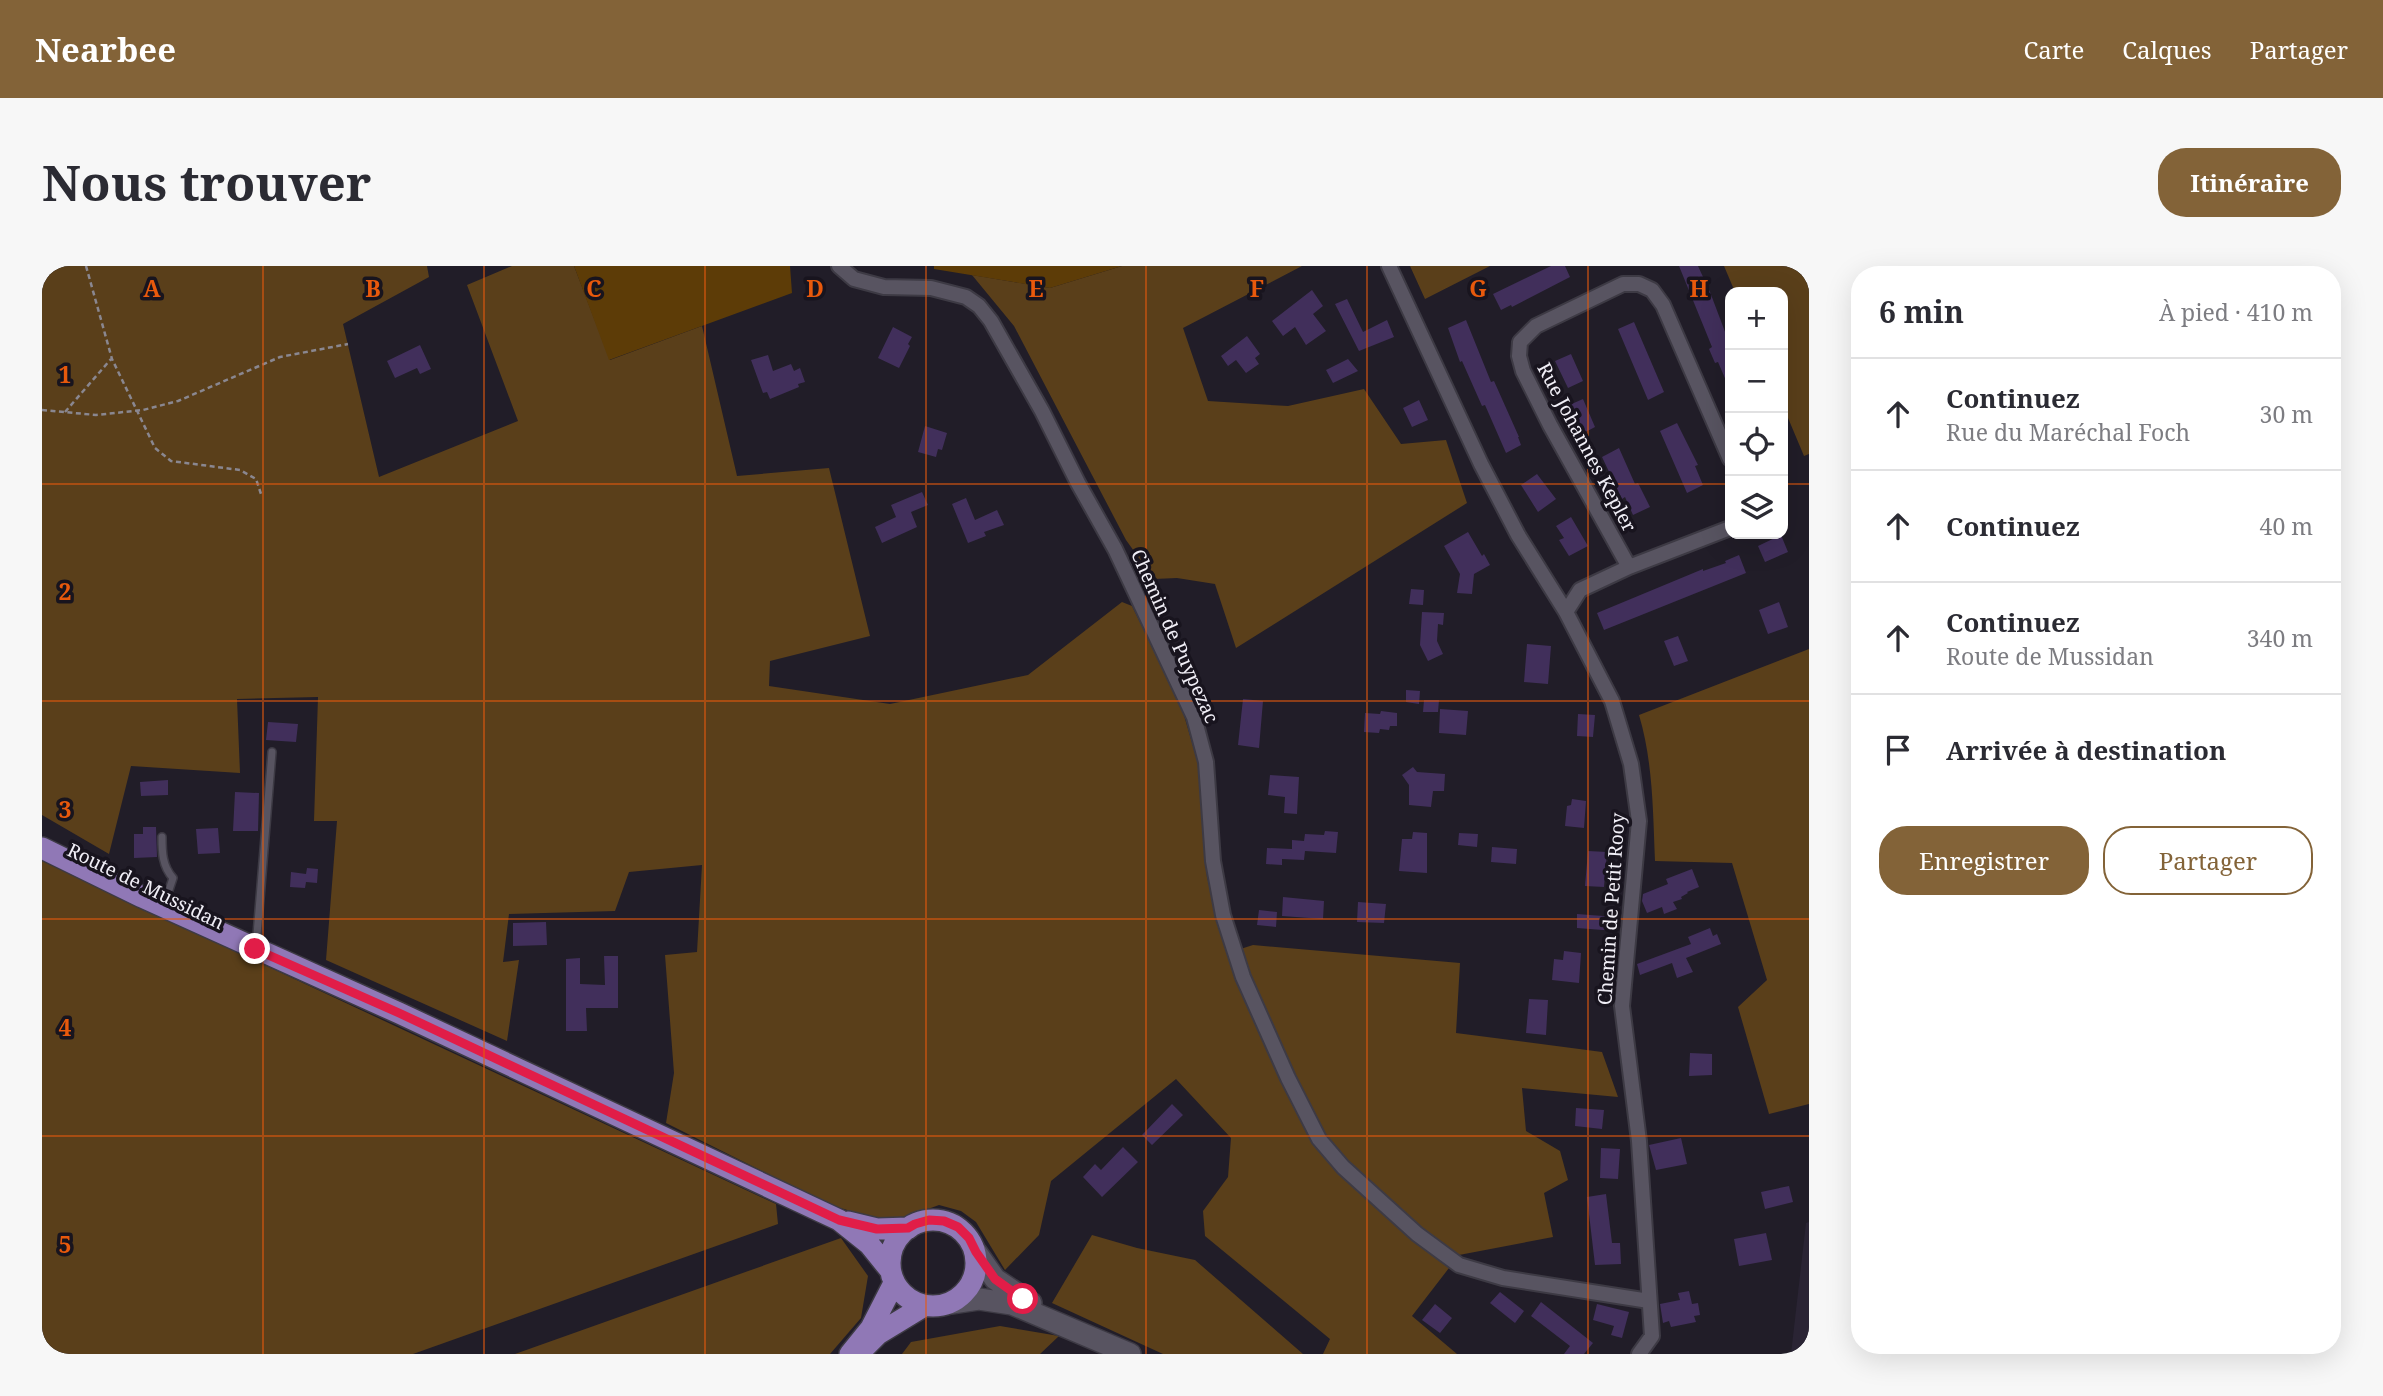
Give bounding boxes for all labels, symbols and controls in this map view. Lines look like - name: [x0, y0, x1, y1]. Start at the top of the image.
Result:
- text: Nearbee: [35, 27, 176, 72]
- text: Carte: [2024, 33, 2084, 66]
- text: Calques: [2122, 33, 2212, 66]
- text: Partager: [2250, 33, 2348, 66]
- button: Itinéraire: [2158, 148, 2341, 217]
- text: Nous trouver: [42, 149, 371, 215]
- text: A: [143, 272, 161, 304]
- text: B: [365, 272, 381, 304]
- text: C: [586, 272, 602, 304]
- text: D: [806, 272, 824, 304]
- text: E: [1028, 272, 1044, 304]
- text: F: [1250, 272, 1264, 304]
- text: G: [1469, 272, 1487, 304]
- text: H: [1690, 272, 1709, 304]
- map controls: [1725, 287, 1788, 539]
- button: +: [1725, 287, 1788, 350]
- text: 6 min: [1879, 291, 1964, 332]
- text: À pied · 410 m: [2159, 296, 2313, 328]
- button: −: [1725, 350, 1788, 413]
- text: 1: [59, 358, 72, 390]
- street label: Rue Johannes Kepler: [1531, 358, 1643, 536]
- text: Continuez: [1946, 380, 2080, 416]
- icon: ahead: [1879, 395, 1917, 433]
- text: 30 m: [2260, 398, 2313, 430]
- button: locate: [1725, 413, 1788, 476]
- text: Rue du Maréchal Foch: [1946, 416, 2190, 448]
- button: layers: [1725, 476, 1788, 539]
- icon: ahead: [1879, 507, 1917, 545]
- text: Continuez: [1946, 508, 2080, 544]
- text: 40 m: [2260, 510, 2313, 542]
- street label: Chemin de Puypezac: [1125, 545, 1225, 727]
- text: 2: [59, 575, 72, 607]
- text: Continuez: [1946, 604, 2080, 640]
- icon: ahead: [1879, 619, 1917, 657]
- text: 340 m: [2247, 622, 2313, 654]
- text: Route de Mussidan: [1946, 640, 2154, 672]
- icon: arrive: [1879, 731, 1917, 769]
- text: Arrivée à destination: [1946, 732, 2226, 768]
- text: 3: [59, 793, 72, 825]
- street label: Chemin de Petit Rooy: [1591, 812, 1631, 1006]
- button: Enregistrer: [1879, 826, 2089, 895]
- button: Partager: [2103, 826, 2313, 895]
- street label: Route de Mussidan: [63, 837, 229, 935]
- route end: [239, 933, 270, 964]
- text: 4: [59, 1011, 72, 1043]
- text: 5: [59, 1228, 72, 1260]
- route start: [1007, 1283, 1038, 1314]

